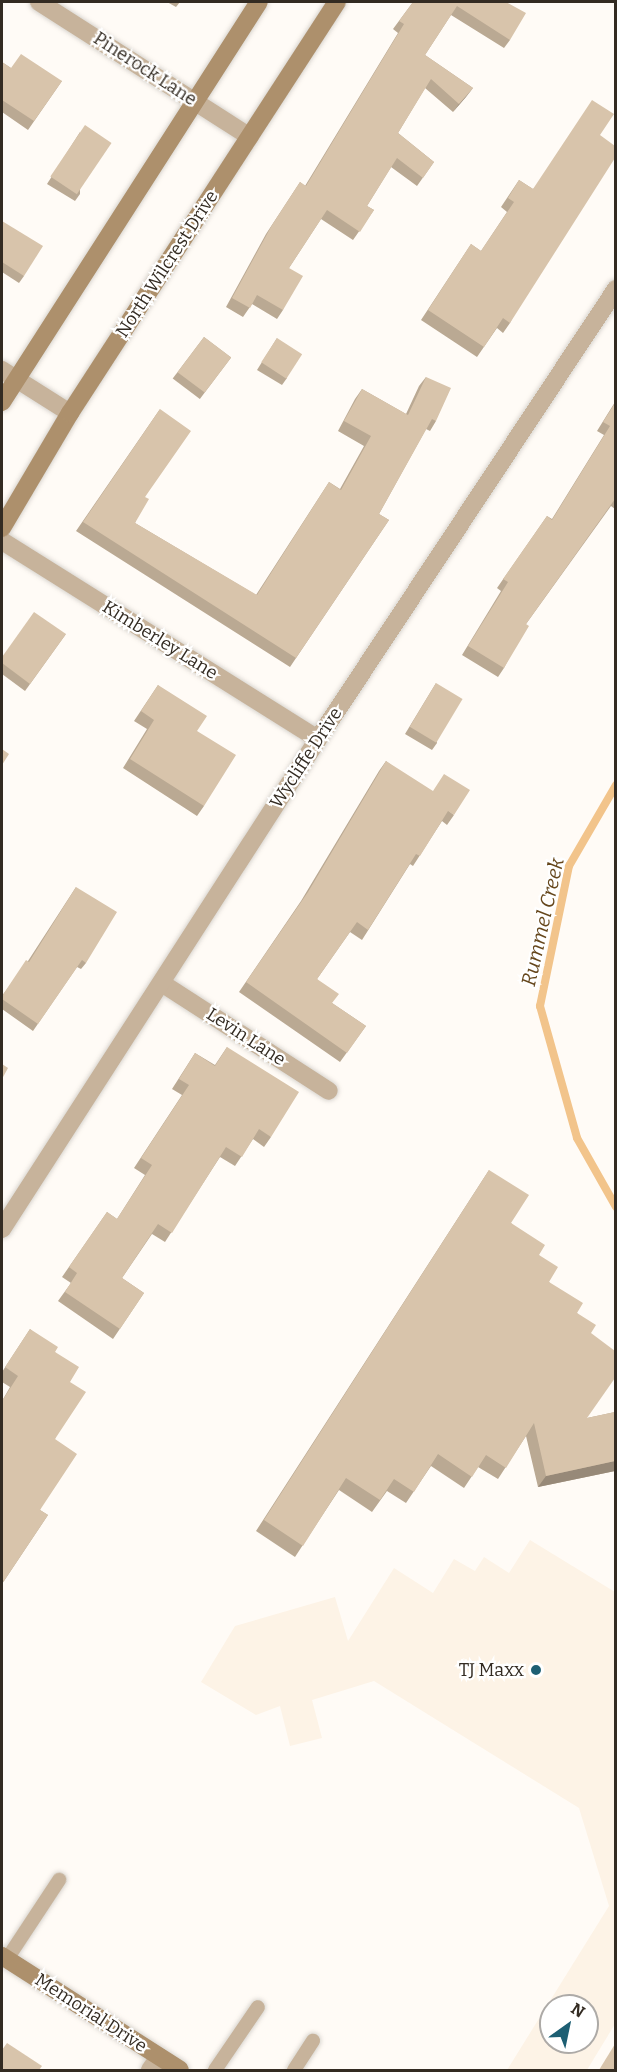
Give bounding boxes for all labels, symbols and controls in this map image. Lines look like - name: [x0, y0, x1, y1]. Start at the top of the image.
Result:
- street label: Pinerock Lane: [89, 28, 201, 110]
- street label: North Wilcrest Drive: [111, 186, 223, 342]
- street label: Kimberley Lane: [99, 596, 221, 684]
- street label: Wycliffe Drive: [265, 704, 347, 812]
- water label: Rummel Creek: [517, 856, 569, 988]
- street label: Levin Lane: [202, 1004, 290, 1070]
- place label: TJ Maxx: [459, 1659, 524, 1681]
- marker: TJ Maxx: [529, 1663, 543, 1677]
- street label: Memorial Drive: [31, 1969, 151, 2057]
- north arrow: [539, 1994, 599, 2054]
- text: N: [568, 1999, 588, 2021]

